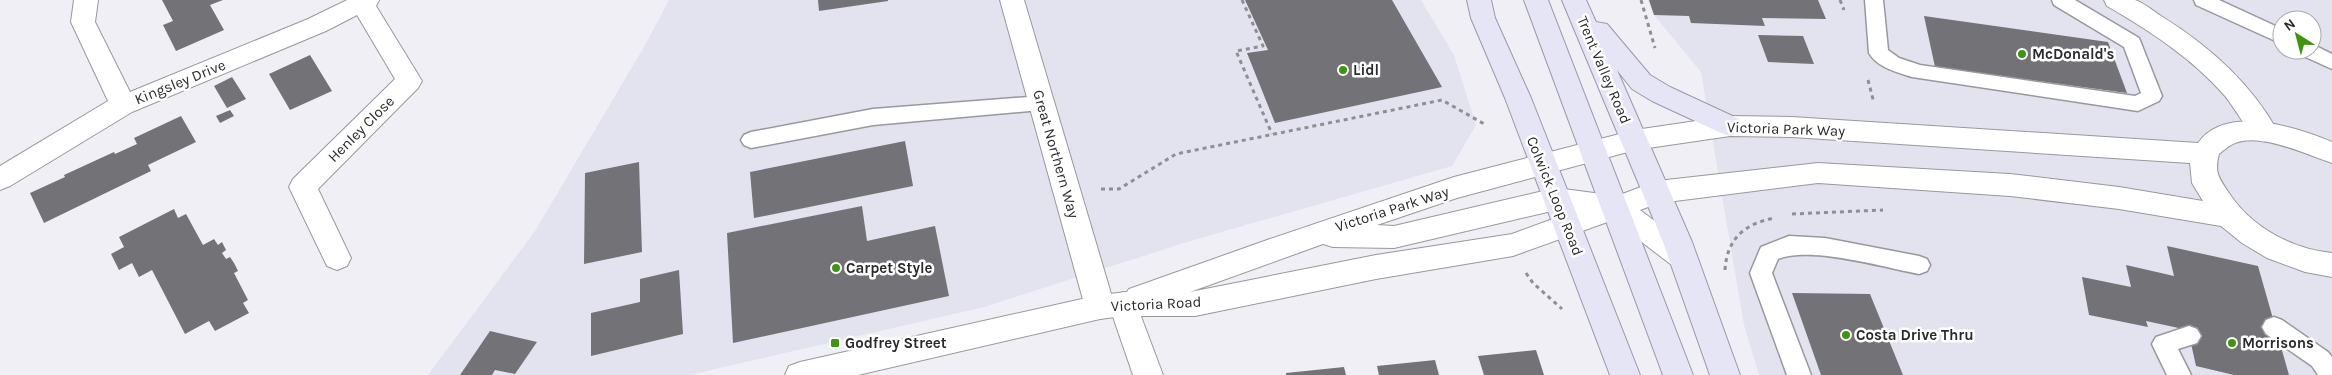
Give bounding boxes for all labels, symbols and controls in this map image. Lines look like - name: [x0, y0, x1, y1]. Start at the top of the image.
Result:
- north arrow: [2272, 10, 2322, 60]
- street label: Trent Valley Road: [1573, 13, 1635, 127]
- text: N: [2281, 15, 2299, 35]
- place label: McDonald's: [2032, 45, 2114, 63]
- marker: McDonald's: [2016, 48, 2028, 60]
- street label: Kingsley Drive: [132, 56, 228, 108]
- place label: Lidl: [1353, 61, 1379, 79]
- marker: Lidl: [1337, 64, 1349, 76]
- street label: Great Northern Way: [1029, 88, 1083, 220]
- street label: Henley Close: [324, 92, 398, 166]
- street label: Victoria Park Way: [1727, 118, 1845, 140]
- street label: Colwick Loop Road: [1523, 134, 1587, 258]
- street label: Victoria Park Way: [1333, 182, 1451, 236]
- place label: Carpet Style: [846, 259, 933, 277]
- marker: Carpet Style: [830, 262, 842, 274]
- street label: Victoria Road: [1110, 293, 1202, 315]
- place label: Costa Drive Thru: [1856, 326, 1974, 344]
- marker: Costa Drive Thru: [1840, 329, 1852, 341]
- place label: Godfrey Street: [845, 334, 947, 352]
- place label: Morrisons: [2242, 334, 2314, 352]
- marker: Godfrey Street: [829, 337, 841, 349]
- marker: Morrisons: [2226, 337, 2238, 349]

